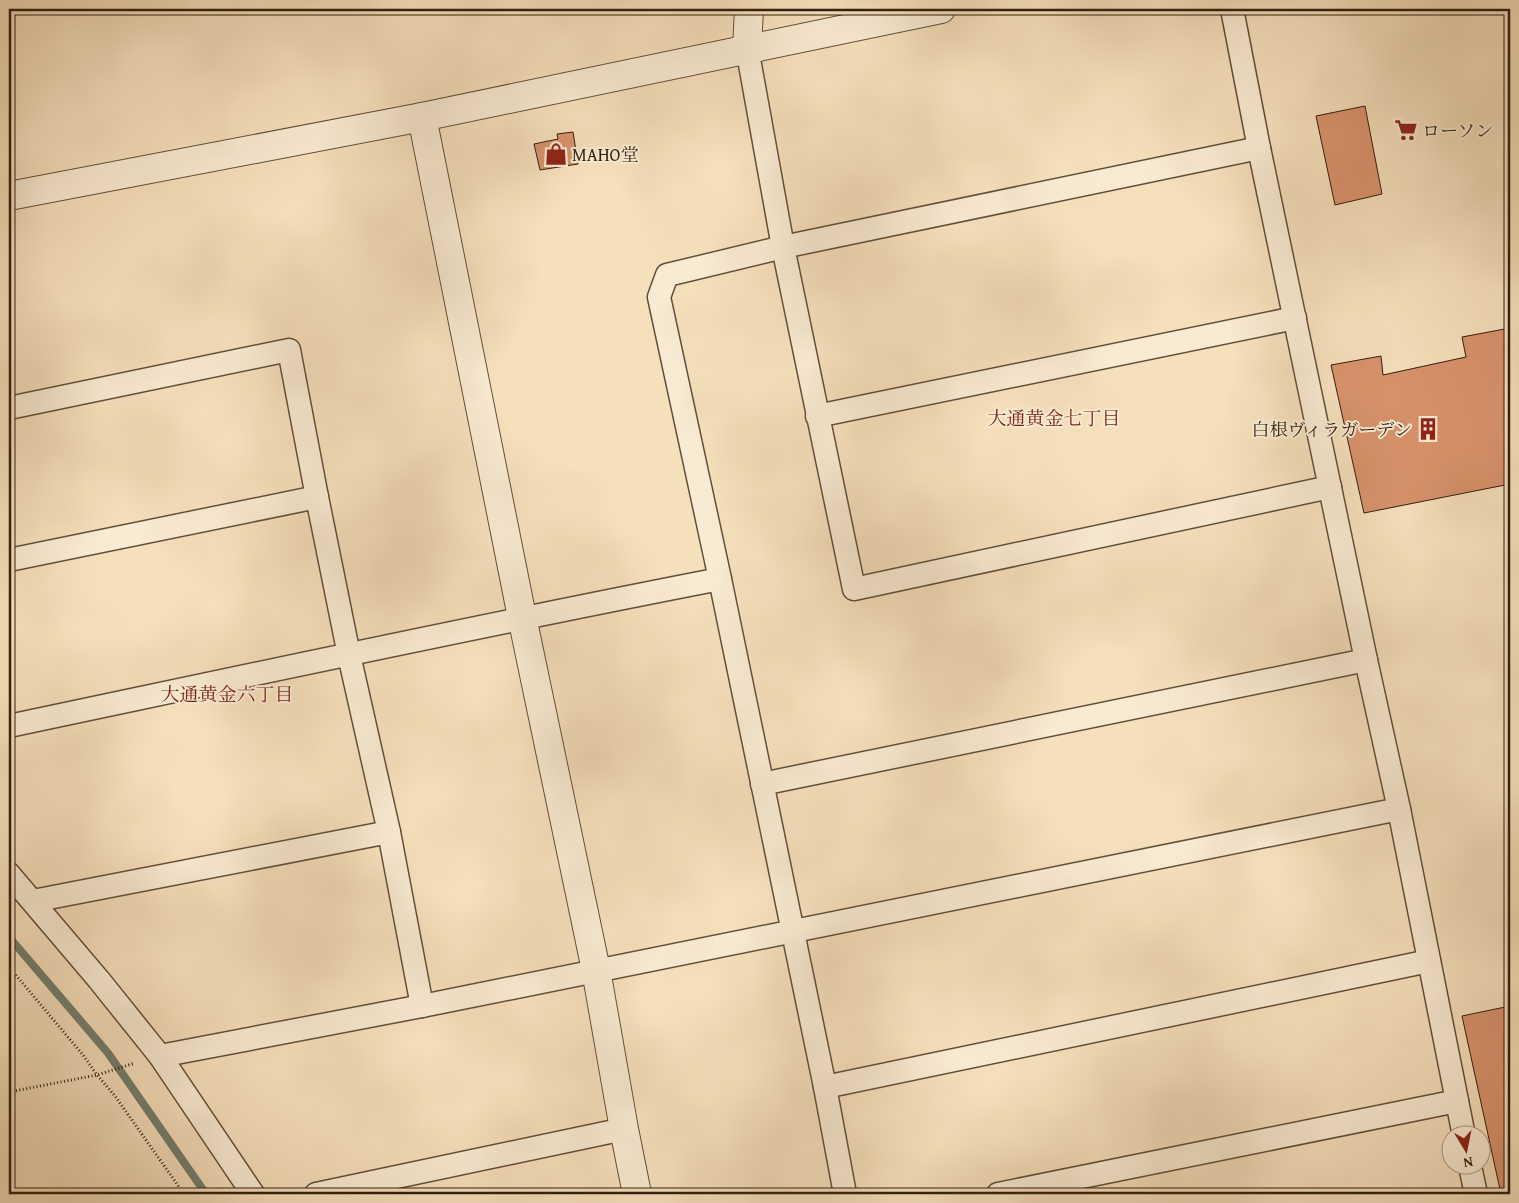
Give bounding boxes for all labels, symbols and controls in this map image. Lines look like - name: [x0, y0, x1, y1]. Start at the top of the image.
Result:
- supermarket icon: ローソン: [1393, 117, 1419, 143]
- place label: ローソン: [1422, 117, 1493, 144]
- shop icon: MAHO堂: [543, 141, 569, 167]
- place label: MAHO堂: [572, 141, 639, 168]
- district label: 大通黄金七丁目: [987, 404, 1121, 432]
- place label: 白根ヴィラガーデン: [1251, 416, 1412, 443]
- building icon: 白根ヴィラガーデン: [1415, 416, 1441, 442]
- district label: 大通黄金六丁目: [160, 680, 294, 708]
- north arrow: [1442, 1126, 1492, 1176]
- text: N: [1461, 1152, 1475, 1174]

